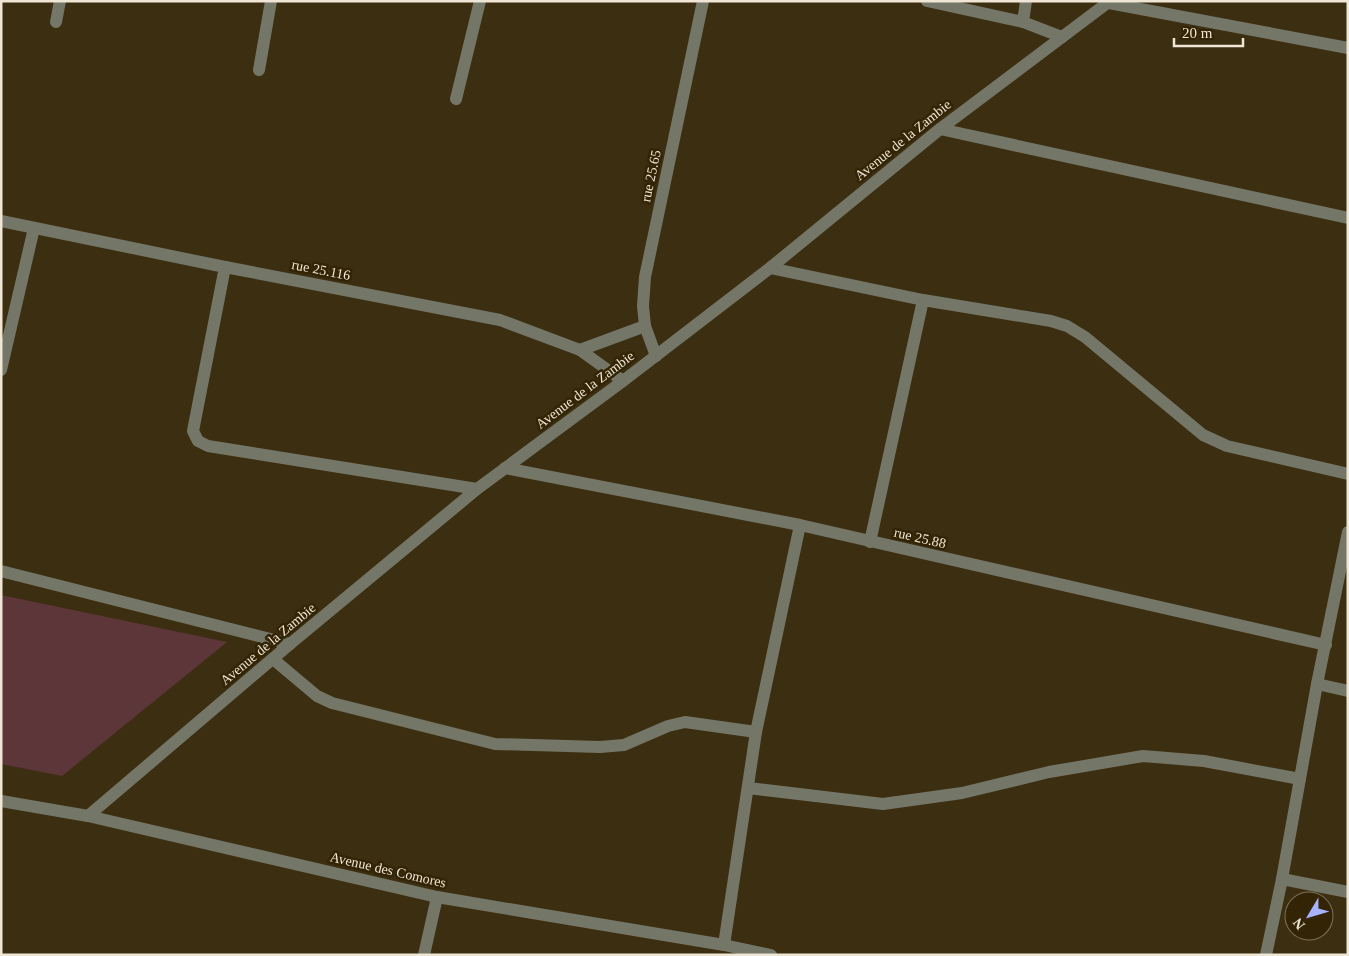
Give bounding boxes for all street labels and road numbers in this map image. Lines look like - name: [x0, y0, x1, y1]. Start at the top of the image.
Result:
- street label: Avenue de la Zambie: [852, 97, 954, 183]
- street label: rue 25.65: [638, 149, 664, 203]
- street label: rue 25.116: [290, 257, 352, 283]
- street label: Avenue de la Zambie: [533, 348, 637, 432]
- street label: rue 25.88: [893, 525, 947, 551]
- street label: Avenue de la Zambie: [218, 600, 318, 688]
- street label: Avenue des Comores: [328, 849, 448, 891]

